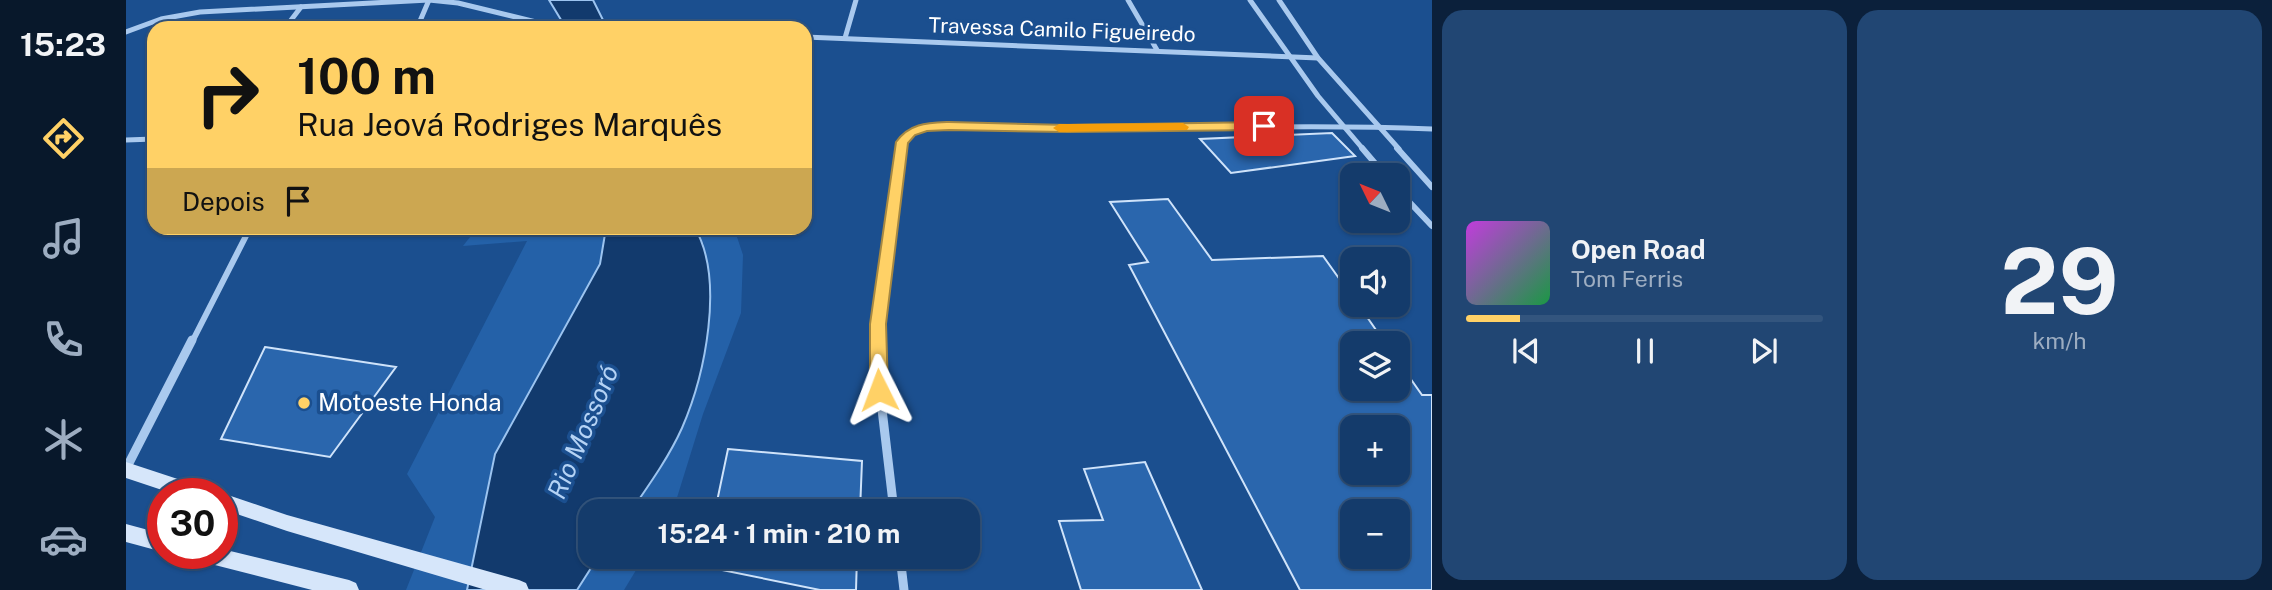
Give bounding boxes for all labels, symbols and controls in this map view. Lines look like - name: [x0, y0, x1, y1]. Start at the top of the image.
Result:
- street label: Travessa Camilo Figueiredo: [928, 12, 1196, 47]
- text: 15:23: [20, 26, 106, 63]
- text: 100 m: [297, 47, 436, 105]
- icon: right: [182, 49, 273, 140]
- pin: [1234, 96, 1294, 156]
- text: Rua Jeová Rodriges Marquês: [297, 106, 722, 143]
- icon: arrive: [1245, 107, 1283, 145]
- icon: directions: [39, 114, 88, 163]
- north arrow: [1340, 163, 1410, 233]
- map controls: [1340, 163, 1410, 569]
- icon: arrive: [279, 182, 317, 220]
- text: Depois: [182, 186, 265, 217]
- icon: music: [39, 214, 88, 263]
- text: 29: [2001, 228, 2118, 334]
- text: Open Road: [1571, 234, 1706, 265]
- button: sound: [1340, 247, 1410, 317]
- text: Tom Ferris: [1571, 265, 1683, 292]
- icon: phone: [39, 315, 88, 364]
- text: km/h: [2032, 327, 2087, 354]
- button: layers: [1340, 331, 1410, 401]
- icon: previous: [1507, 332, 1545, 370]
- icon: pause: [1626, 332, 1664, 370]
- icon: next: [1745, 332, 1783, 370]
- position arrow: [842, 353, 916, 427]
- water label: Rio Mossoró: [540, 360, 625, 503]
- place label: Motoeste Honda: [318, 388, 502, 416]
- marker: Motoeste Honda: [296, 395, 312, 411]
- icon: climate: [39, 415, 88, 464]
- button: +: [1340, 415, 1410, 485]
- speed limit sign: 30: [147, 478, 238, 569]
- button: −: [1340, 499, 1410, 569]
- icon: car: [39, 515, 88, 564]
- text: 15:24 · 1 min · 210 m: [658, 518, 900, 549]

